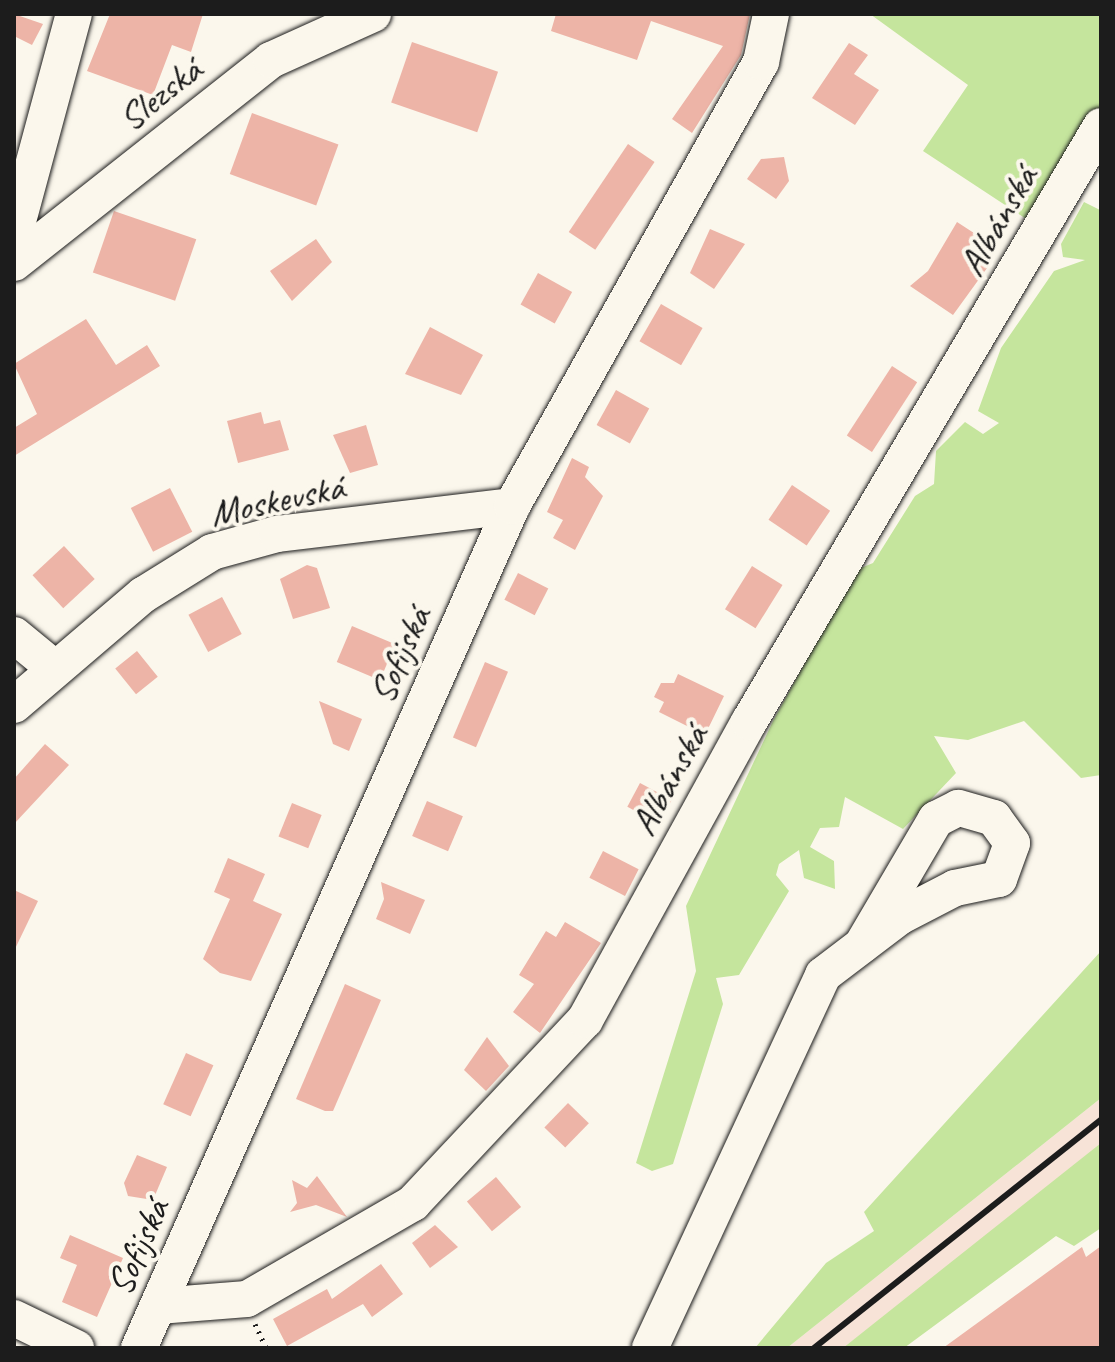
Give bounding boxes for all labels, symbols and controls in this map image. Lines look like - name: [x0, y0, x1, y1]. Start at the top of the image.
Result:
- street label: Slezská: [109, 47, 211, 141]
- street label: Albánská: [948, 158, 1048, 284]
- street label: Moskevská: [206, 464, 348, 536]
- street label: Sofijská: [359, 600, 441, 710]
- street label: Albánská: [620, 717, 718, 843]
- street label: Sofijská: [97, 1192, 179, 1302]

